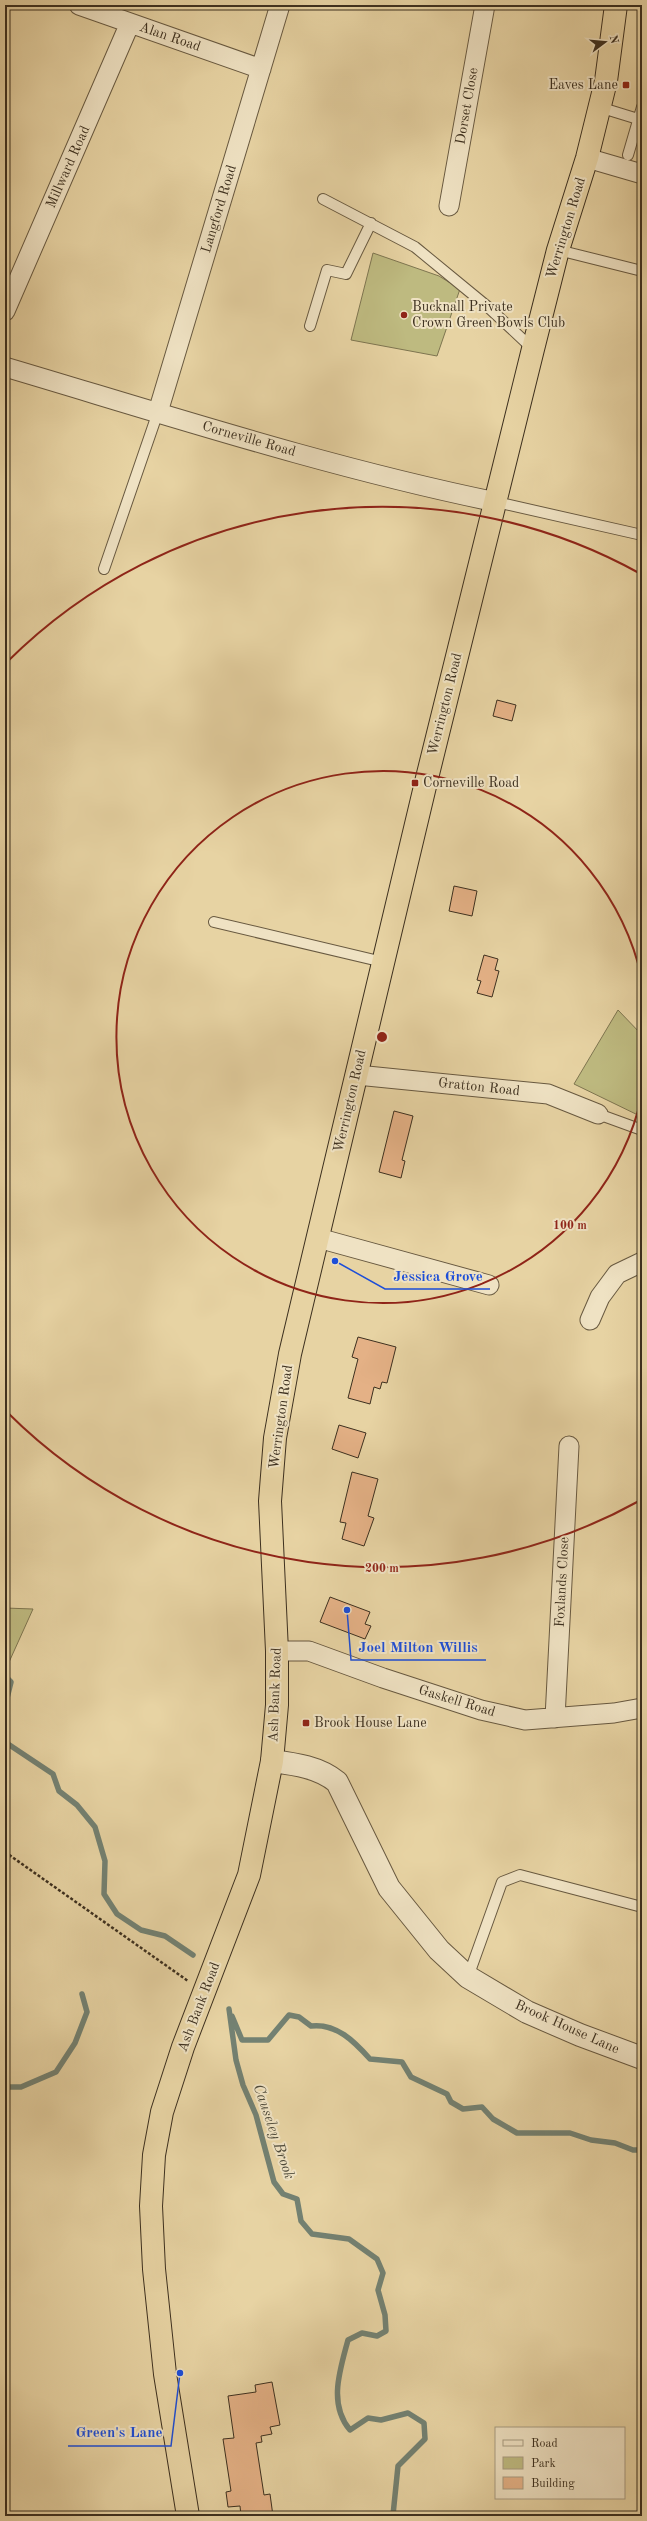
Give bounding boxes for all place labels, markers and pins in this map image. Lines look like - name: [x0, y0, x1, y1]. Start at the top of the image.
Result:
- place label: Eaves Lane: [548, 78, 618, 92]
- marker: Eaves Lane: [621, 80, 631, 90]
- place label: Bucknall Private Crown Green Bowls Club: [412, 300, 565, 330]
- marker: Bucknall Private Crown Green Bowls Club: [399, 310, 409, 320]
- place label: Corneville Road: [423, 776, 519, 790]
- marker: Corneville Road: [410, 778, 420, 788]
- centre of rings: [375, 1030, 389, 1044]
- callout: Jessica Grove: [385, 1262, 490, 1289]
- callout: Joel Milton Willis: [351, 1633, 486, 1660]
- place label: Brook House Lane: [314, 1716, 427, 1730]
- marker: Brook House Lane: [301, 1718, 311, 1728]
- callout: Green's Lane: [68, 2419, 171, 2446]

